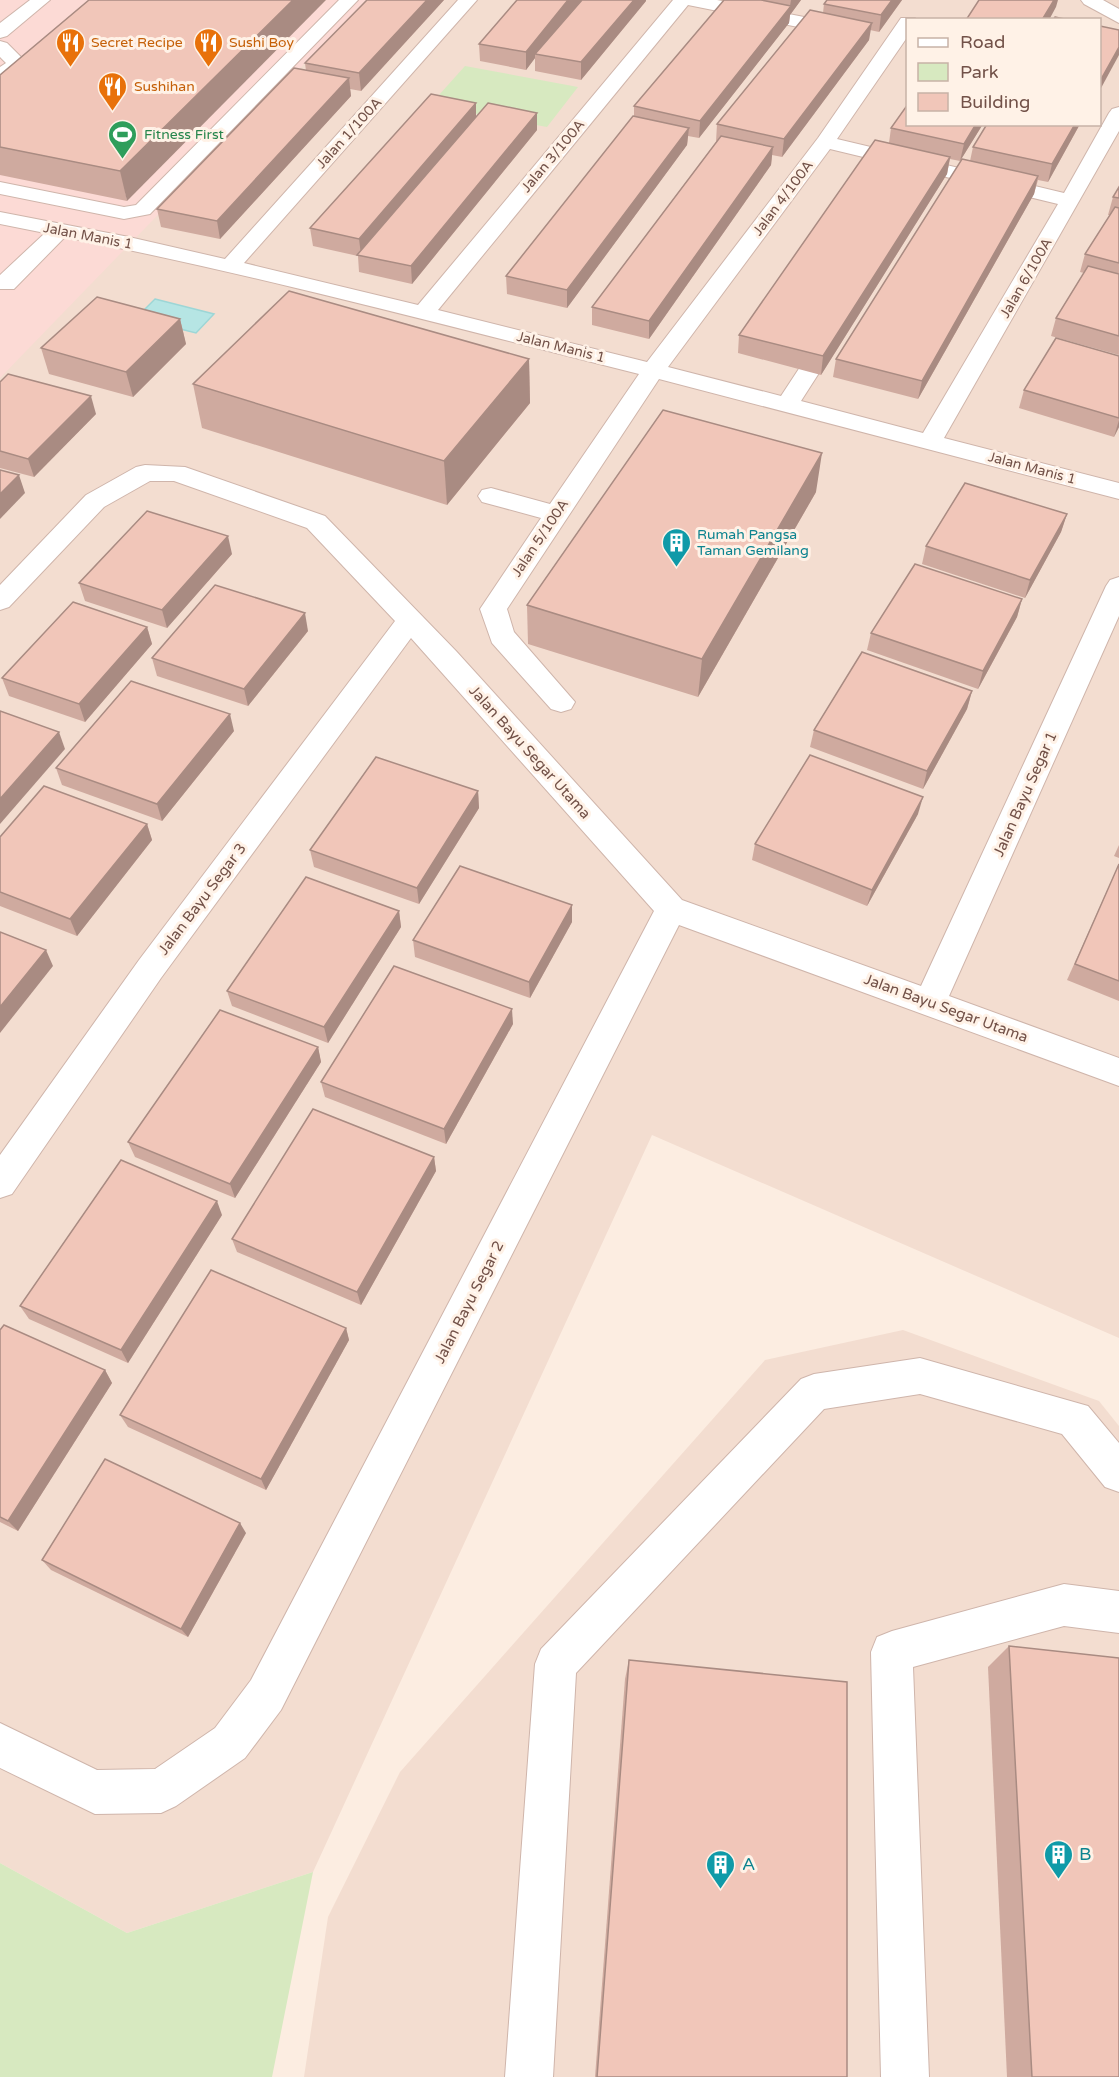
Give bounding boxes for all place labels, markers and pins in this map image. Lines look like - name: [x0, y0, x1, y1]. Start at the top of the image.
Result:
- restaurant icon: Secret Recipe: [54, 26, 86, 68]
- restaurant icon: Sushi Boy: [192, 26, 224, 68]
- place label: Secret Recipe: [91, 34, 183, 51]
- place label: Sushi Boy: [229, 34, 294, 51]
- restaurant icon: Sushihan: [97, 70, 129, 112]
- place label: Sushihan: [134, 78, 195, 95]
- sports icon: Fitness First: [107, 118, 139, 160]
- place label: Fitness First: [144, 126, 225, 143]
- building icon: Rumah Pangsa Taman Gemilang: [660, 526, 692, 568]
- place label: Rumah Pangsa Taman Gemilang: [697, 526, 809, 559]
- building icon: B: [1042, 1838, 1074, 1880]
- place label: B: [1079, 1843, 1091, 1865]
- building icon: A: [705, 1848, 737, 1890]
- place label: A: [742, 1853, 755, 1875]

